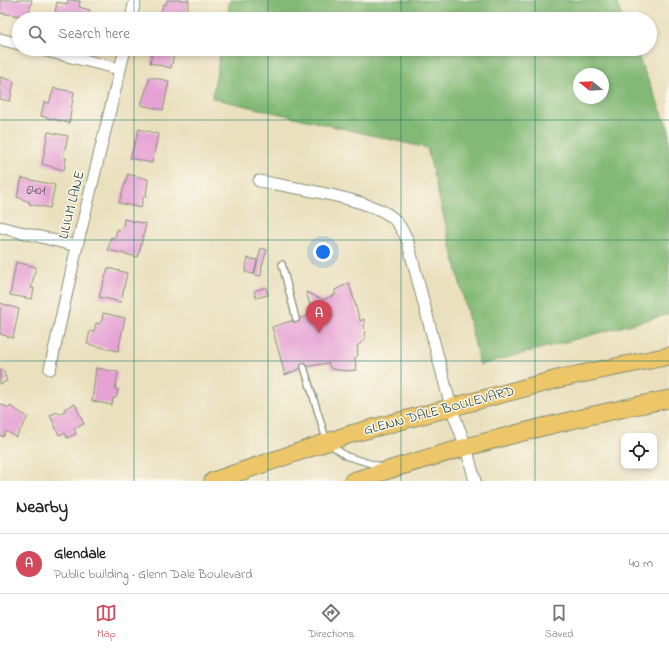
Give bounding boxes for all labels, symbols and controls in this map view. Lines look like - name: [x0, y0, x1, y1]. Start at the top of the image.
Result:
- search box: [12, 12, 657, 56]
- icon: search: [26, 23, 48, 45]
- text: Search here: [58, 23, 130, 45]
- north arrow: [573, 68, 609, 104]
- street label: LILIUM LANE: [53, 169, 91, 241]
- house number: 6401: [26, 182, 46, 200]
- your location: [313, 242, 333, 262]
- pin: A: [306, 300, 332, 333]
- street label: GLENN DALE BOULEVARD: [361, 381, 517, 441]
- map controls: [621, 433, 657, 469]
- button: locate: [621, 433, 657, 469]
- text: Nearby: [16, 495, 68, 520]
- text: Glendale: [54, 543, 106, 565]
- text: A: [25, 554, 33, 573]
- text: 40 m: [629, 554, 653, 573]
- text: Public building · Glenn Dale Boulevard: [54, 565, 252, 584]
- tab: Map: [95, 602, 117, 642]
- tab: Directions: [308, 602, 354, 642]
- tab: Saved: [545, 602, 574, 642]

